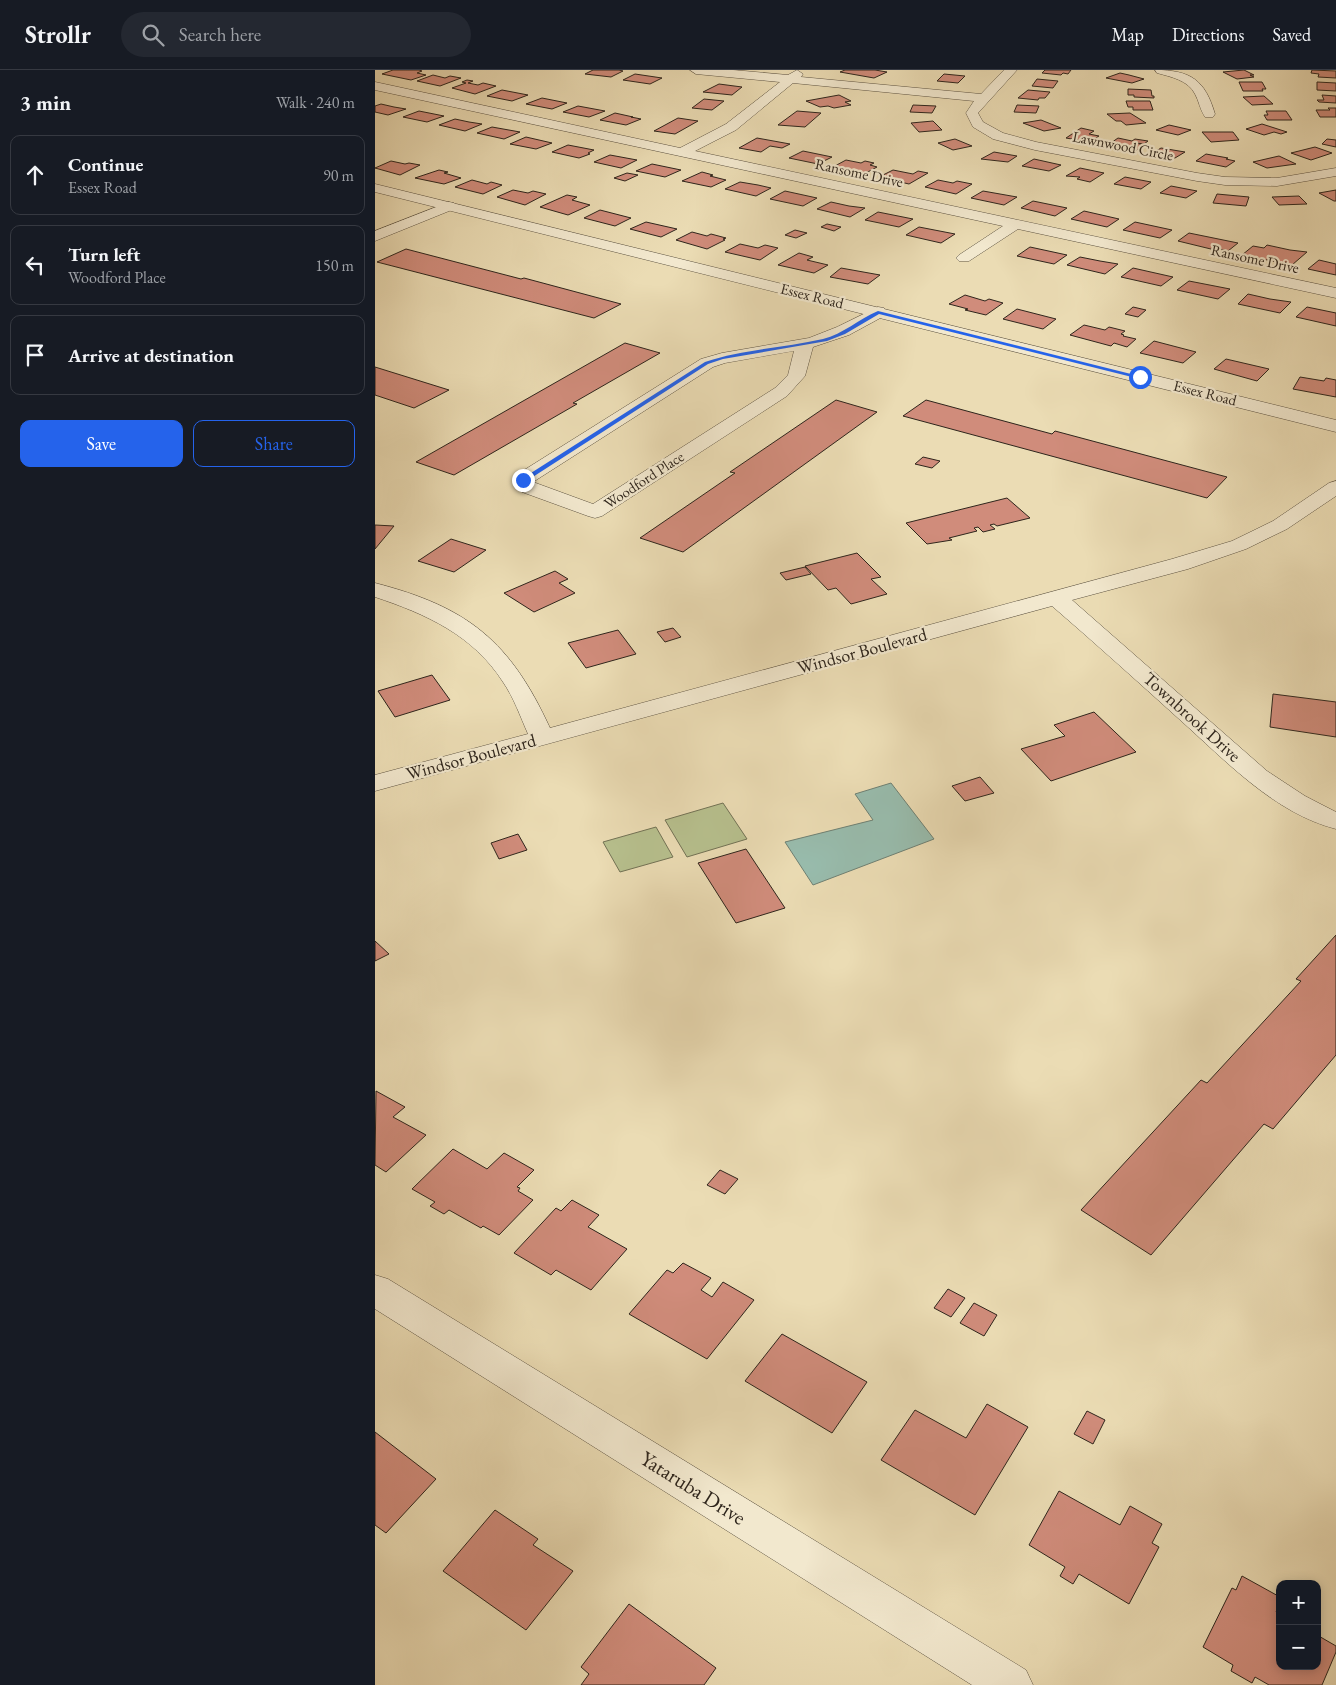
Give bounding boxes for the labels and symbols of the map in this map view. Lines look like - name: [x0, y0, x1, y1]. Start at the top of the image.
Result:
- street label: Lawnwood Circle: [1071, 126, 1175, 165]
- street label: Ransome Drive: [813, 154, 905, 191]
- street label: Ransome Drive: [1209, 240, 1301, 277]
- street label: Essex Road: [778, 278, 846, 313]
- route start: [1129, 366, 1152, 389]
- street label: Essex Road: [1171, 375, 1239, 410]
- street label: Woodford Place: [600, 447, 687, 512]
- route end: [512, 469, 535, 492]
- street label: Windsor Boulevard: [794, 622, 930, 679]
- street label: Townbrook Drive: [1139, 667, 1246, 767]
- street label: Windsor Boulevard: [403, 728, 539, 785]
- street label: Yataruba Drive: [636, 1445, 751, 1531]

